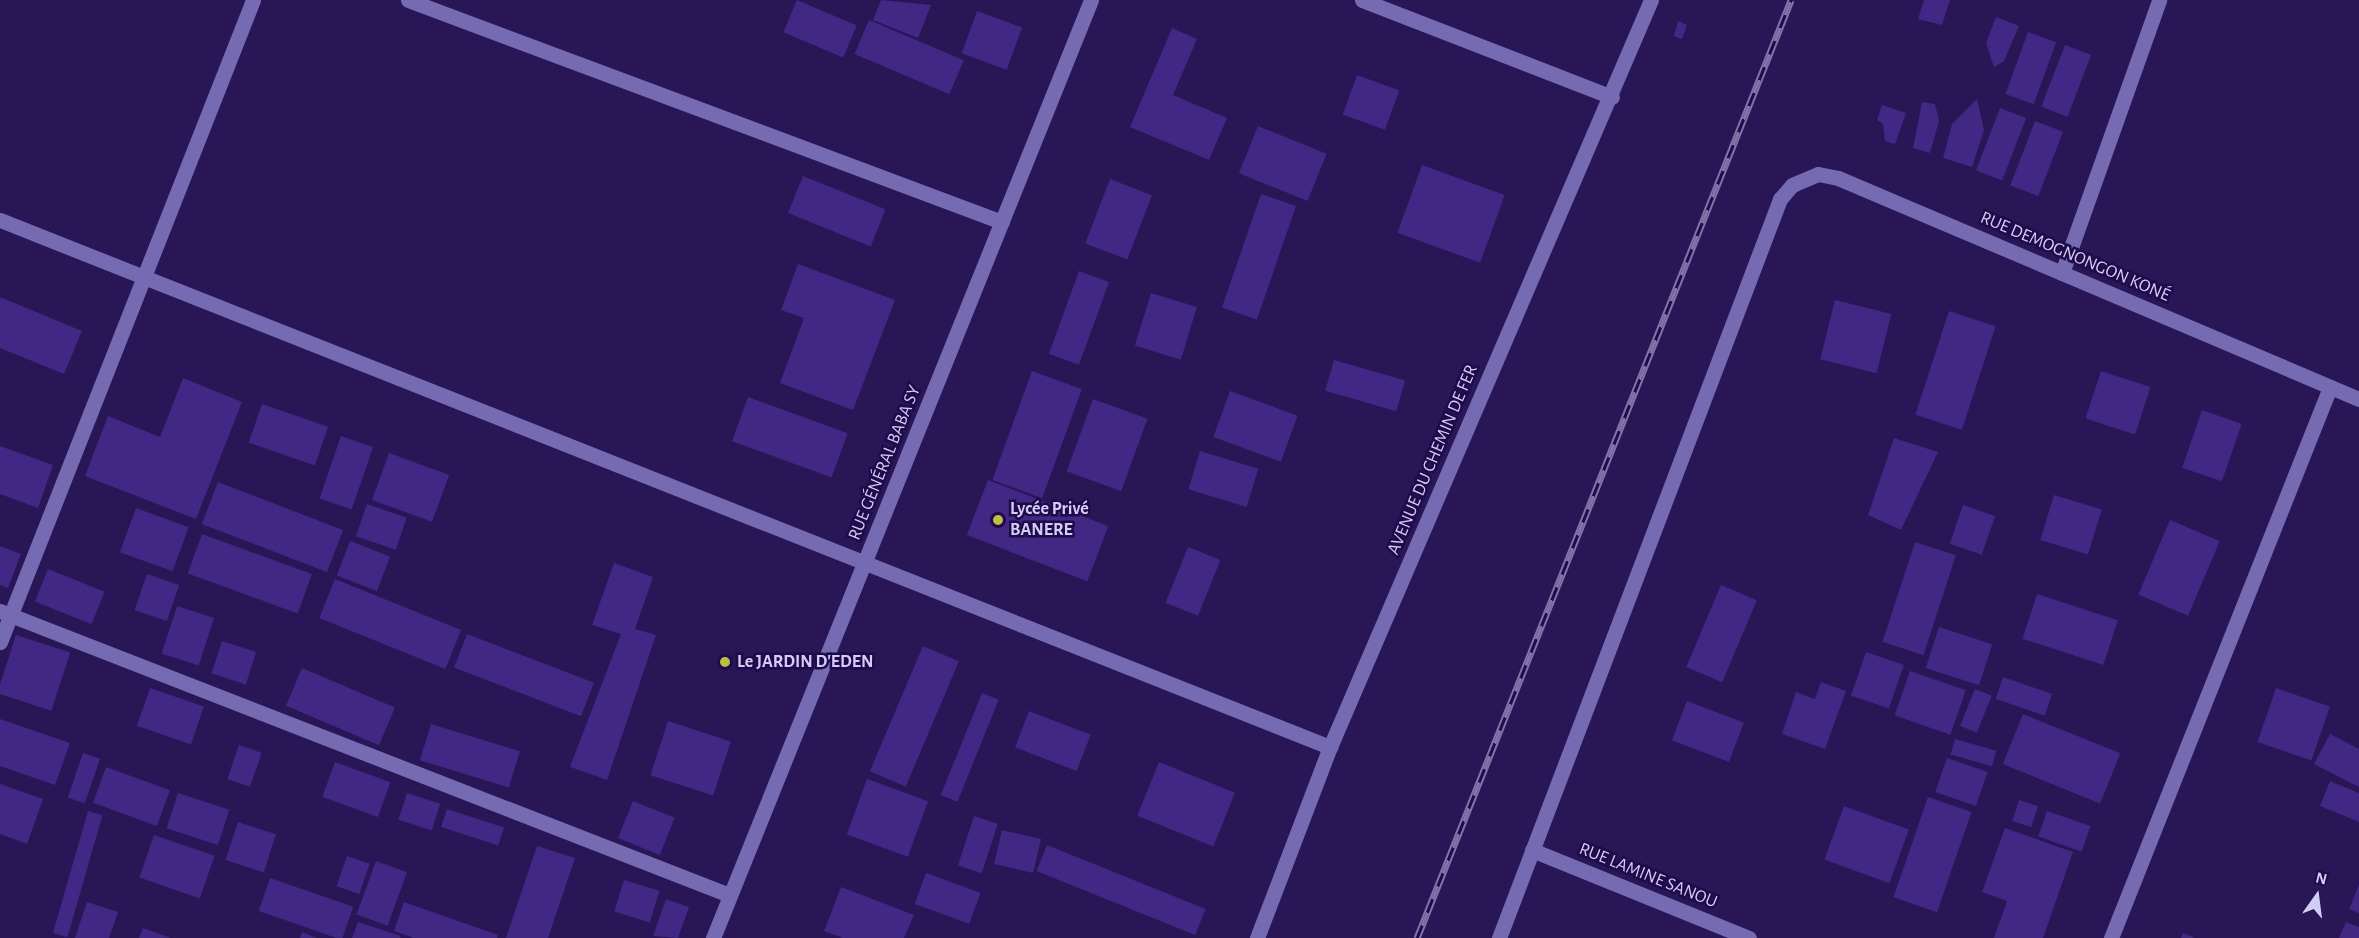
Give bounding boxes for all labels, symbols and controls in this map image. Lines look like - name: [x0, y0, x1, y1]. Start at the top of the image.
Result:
- street label: RUE DEMOGNONGON KONÉ: [1977, 207, 2173, 307]
- street label: AVENUE DU CHEMIN DE FER: [1383, 362, 1483, 558]
- street label: RUE GÉNÉRAL BABA SY: [844, 382, 926, 544]
- place label: Lycée Privé BANERE: [1010, 499, 1089, 542]
- marker: Lycée Privé BANERE: [991, 513, 1005, 527]
- place label: Le JARDIN D'EDEN: [737, 651, 873, 673]
- marker: Le JARDIN D'EDEN: [718, 655, 732, 669]
- street label: RUE LAMINE SANOU: [1576, 838, 1720, 914]
- north arrow: [2287, 866, 2347, 926]
- text: N: [2314, 869, 2329, 888]

